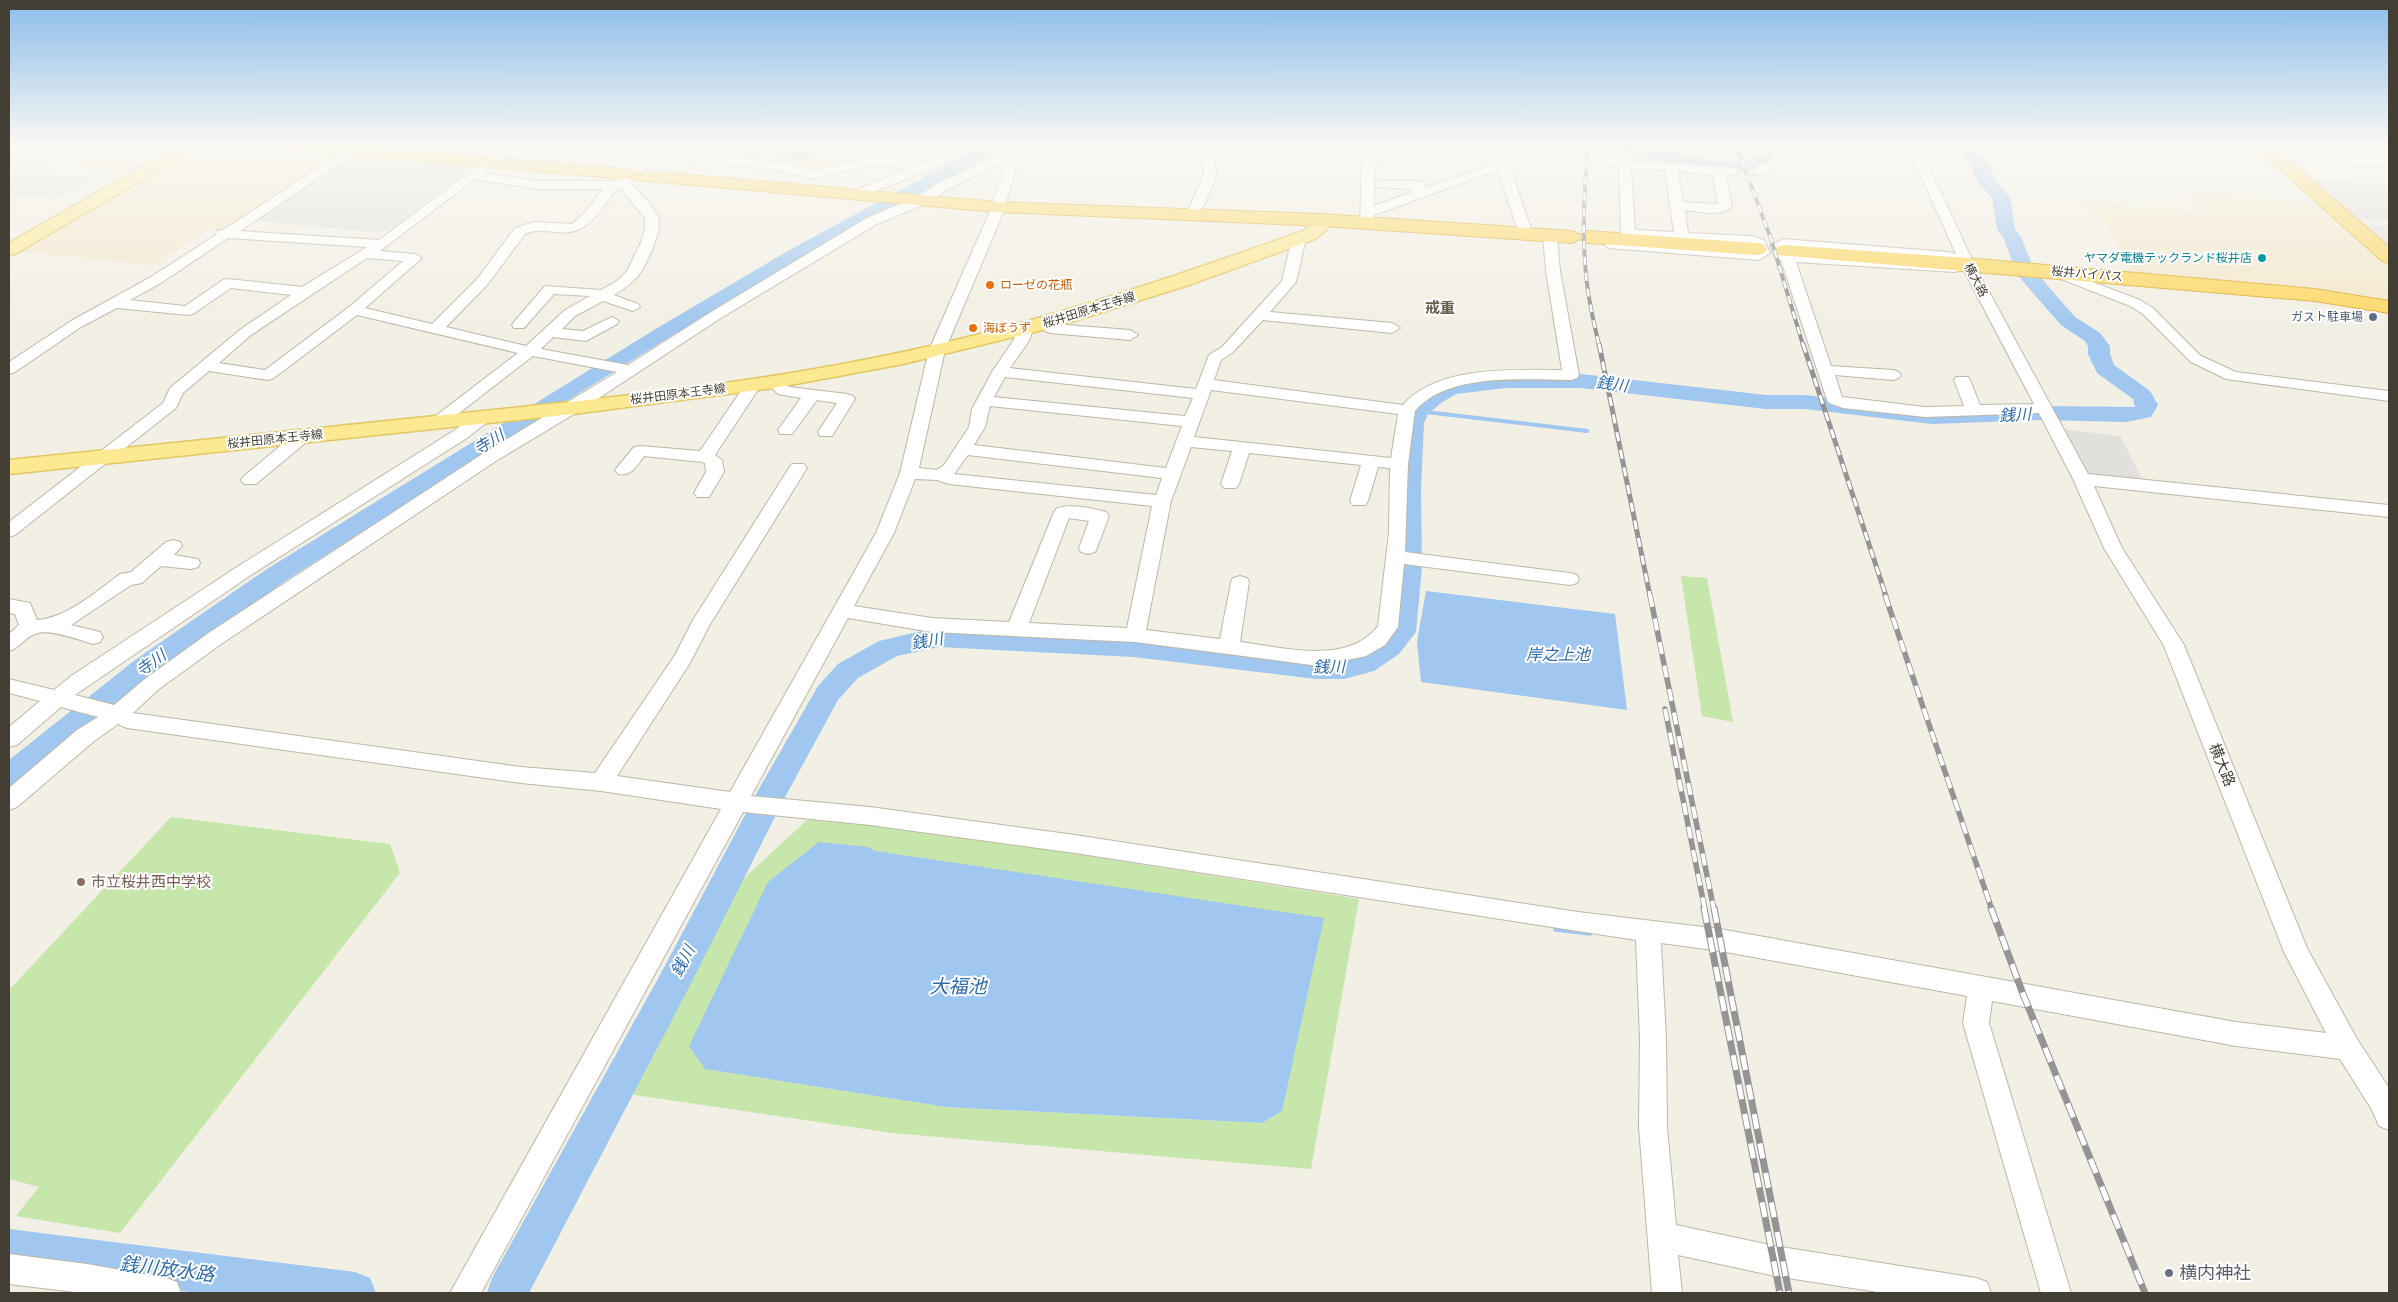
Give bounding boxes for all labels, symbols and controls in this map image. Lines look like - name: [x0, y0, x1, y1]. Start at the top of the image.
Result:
- place label: ヤマダ電機テックランド桜井店: [2084, 251, 2252, 265]
- marker: ヤマダ電機テックランド桜井店: [2256, 252, 2268, 264]
- street label: 横大路: [1961, 261, 1991, 299]
- street label: 桜井バイパス: [2051, 264, 2123, 284]
- place label: ローゼの花瓶: [1000, 278, 1073, 292]
- marker: ローゼの花瓶: [984, 279, 996, 291]
- street label: 桜井田原本王寺線: [1041, 289, 1137, 331]
- district label: 戒重: [1425, 299, 1455, 317]
- place label: ガスト駐車場: [2291, 310, 2363, 324]
- marker: ガスト駐車場: [2367, 311, 2379, 323]
- place label: 海ぼうず: [983, 321, 1031, 335]
- marker: 海ぼうず: [967, 322, 979, 334]
- water label: 銭川: [1595, 373, 1631, 396]
- street label: 桜井田原本王寺線: [629, 381, 727, 407]
- water label: 銭川: [1999, 405, 2033, 425]
- water label: 寺川: [470, 424, 509, 459]
- street label: 桜井田原本王寺線: [227, 427, 323, 451]
- water label: 銭川: [910, 629, 946, 653]
- water label: 寺川: [132, 645, 171, 680]
- water label: 岸之上池: [1526, 645, 1592, 664]
- water label: 銭川: [1313, 657, 1347, 677]
- street label: 横大路: [2205, 741, 2239, 789]
- place label: 市立桜井西中学校: [91, 873, 211, 891]
- marker: 市立桜井西中学校: [75, 876, 87, 888]
- water label: 銭川: [667, 941, 700, 980]
- water label: 大福池: [929, 975, 988, 998]
- water label: 銭川放水路: [118, 1252, 218, 1286]
- place label: 横内神社: [2179, 1262, 2251, 1284]
- marker: 横内神社: [2163, 1267, 2175, 1279]

